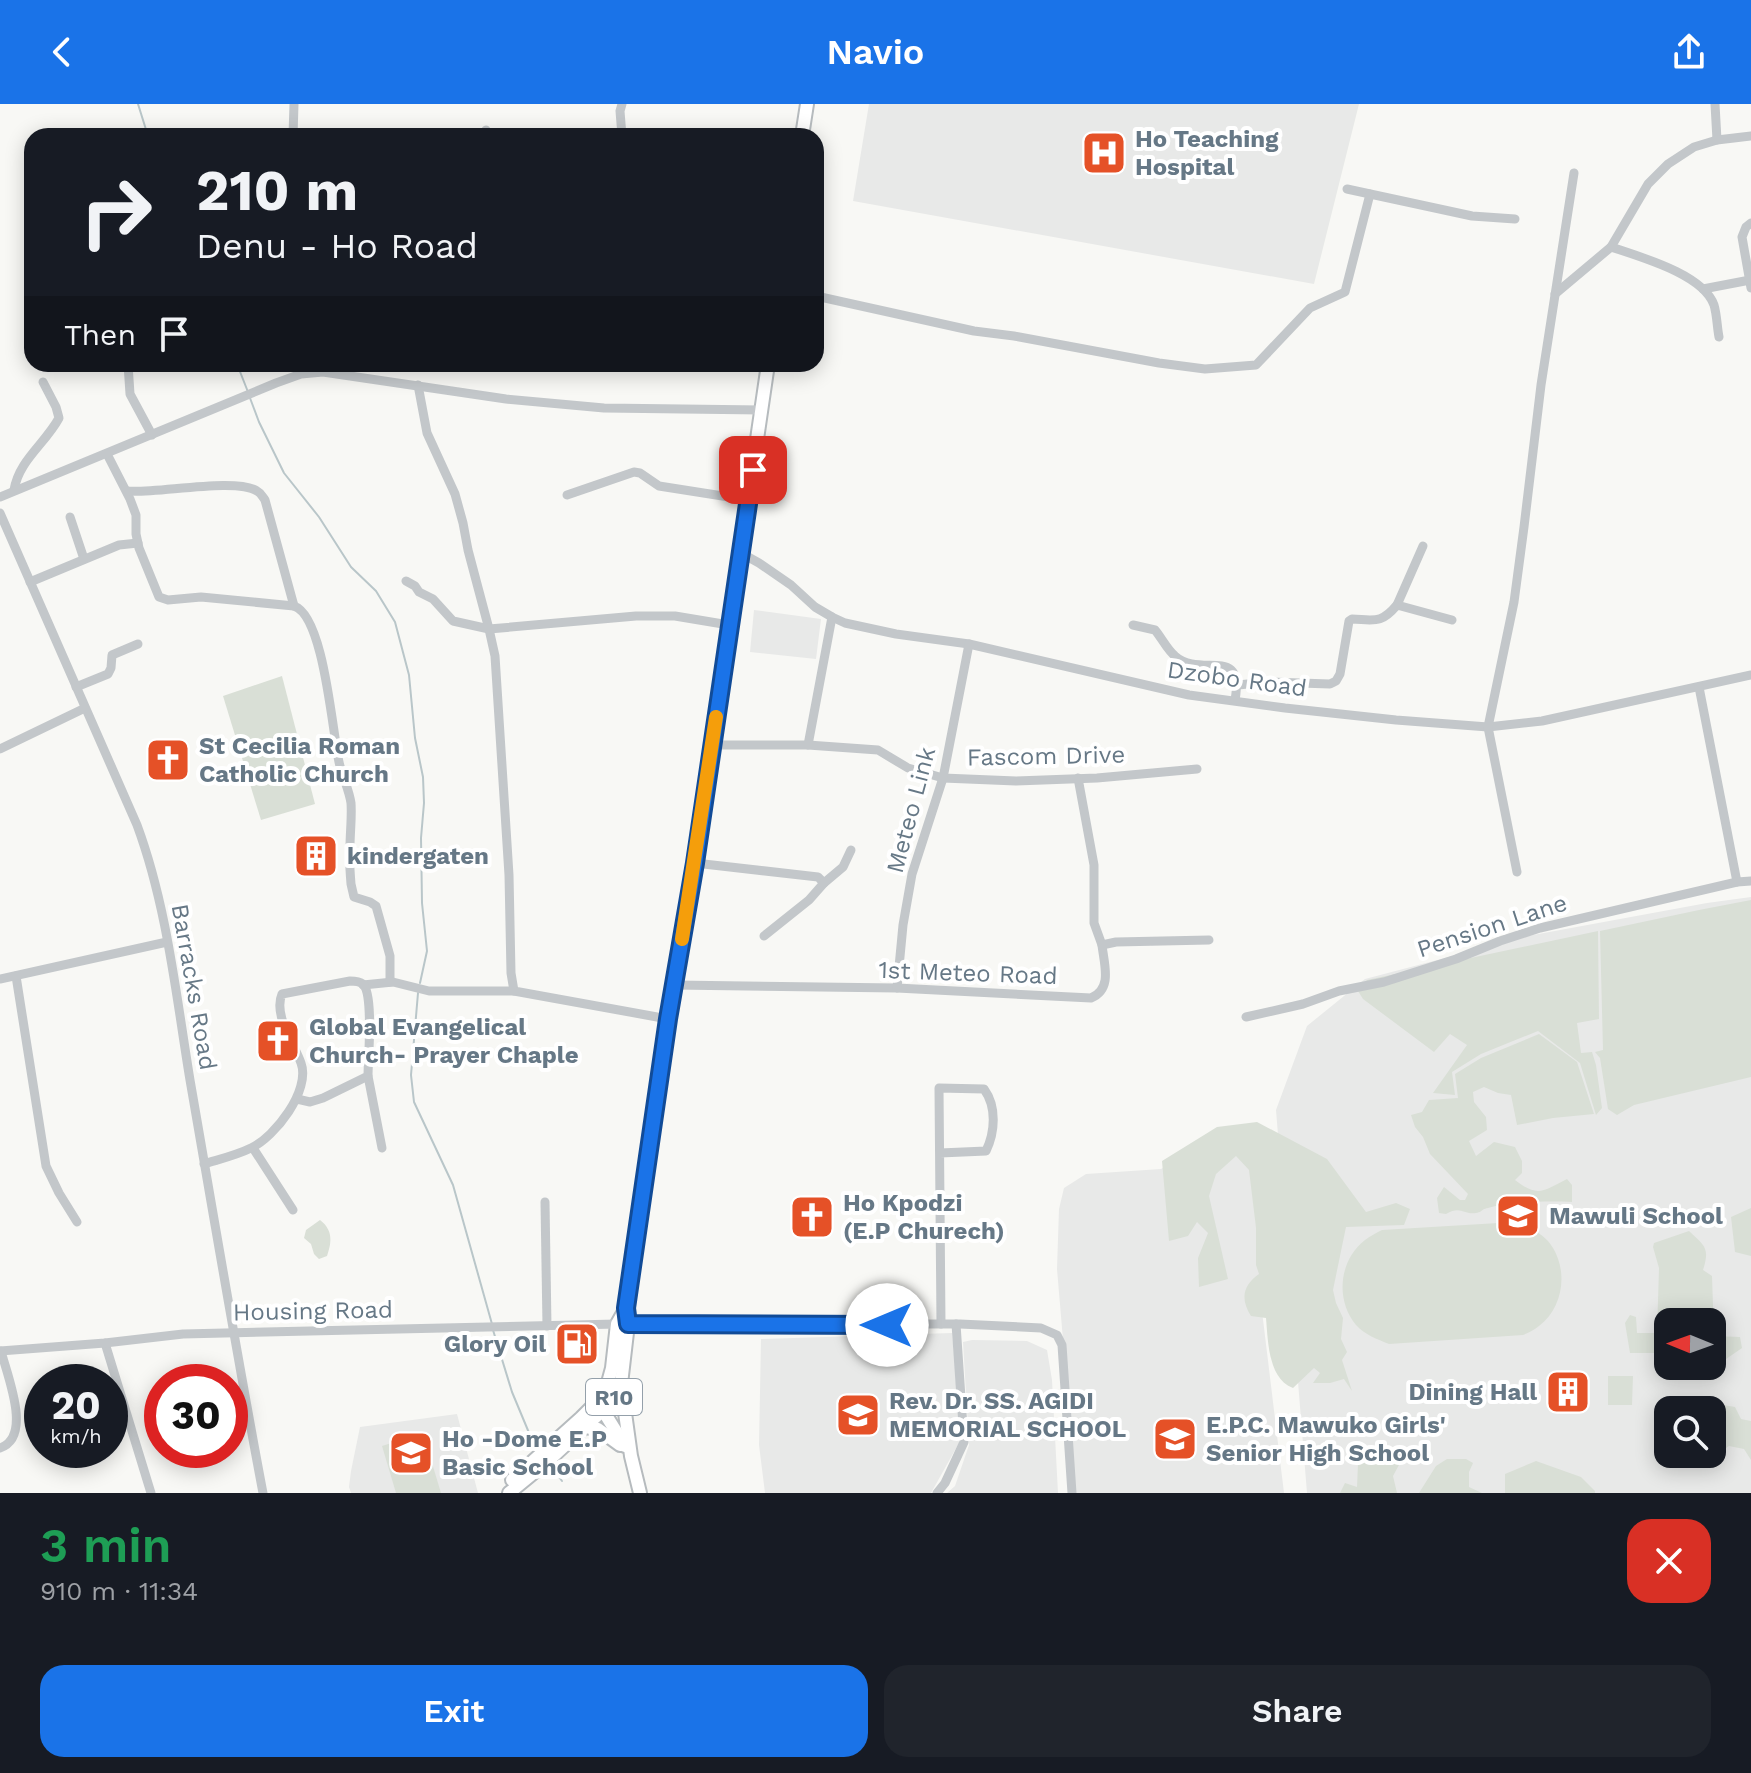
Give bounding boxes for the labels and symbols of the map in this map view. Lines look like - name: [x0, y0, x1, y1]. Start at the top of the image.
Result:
- place label: Ho Teaching Hospital: [1135, 125, 1279, 181]
- hospital icon: Ho Teaching Hospital: [1080, 129, 1128, 177]
- pin: [719, 436, 787, 504]
- street label: Dzobo Road: [1166, 655, 1308, 703]
- place label: St Cecilia Roman Catholic Church: [199, 732, 400, 788]
- church icon: St Cecilia Roman Catholic Church: [144, 736, 192, 784]
- street label: Fascom Drive: [967, 741, 1125, 771]
- street label: Meteo Link: [881, 743, 941, 876]
- building icon: kindergaten: [292, 832, 340, 880]
- place label: kindergaten: [347, 842, 489, 870]
- street label: Pension Lane: [1413, 889, 1571, 963]
- street label: Barracks Road: [166, 902, 222, 1072]
- street label: 1st Meteo Road: [878, 956, 1058, 990]
- place label: Global Evangelical Church- Prayer Chaple: [309, 1013, 579, 1069]
- church icon: Global Evangelical Church- Prayer Chaple: [254, 1017, 302, 1065]
- place label: Ho Kpodzi (E.P Churech): [843, 1189, 1005, 1245]
- school or university icon: Mawuli School: [1494, 1192, 1542, 1240]
- church icon: Ho Kpodzi (E.P Churech): [788, 1193, 836, 1241]
- place label: Mawuli School: [1549, 1202, 1723, 1230]
- position arrow: [845, 1283, 929, 1367]
- street label: Housing Road: [233, 1296, 393, 1326]
- north arrow: [1654, 1308, 1726, 1380]
- fuel station icon: Glory Oil: [553, 1320, 601, 1368]
- place label: Glory Oil: [444, 1330, 546, 1358]
- speed limit sign: 30: [144, 1364, 248, 1468]
- building icon: Dining Hall: [1544, 1368, 1592, 1416]
- place label: Dining Hall: [1408, 1378, 1537, 1406]
- road number: R10: [586, 1379, 642, 1415]
- place label: Rev. Dr. SS. AGIDI MEMORIAL SCHOOL: [889, 1387, 1126, 1443]
- school or university icon: Rev. Dr. SS. AGIDI MEMORIAL SCHOOL: [834, 1391, 882, 1439]
- place label: E.P.C. Mawuko Girls' Senior High School: [1206, 1411, 1446, 1467]
- school or university icon: E.P.C. Mawuko Girls' Senior High School: [1151, 1415, 1199, 1463]
- place label: Ho -Dome E.P Basic School: [442, 1425, 607, 1481]
- school or university icon: Ho -Dome E.P Basic School: [387, 1429, 435, 1477]

